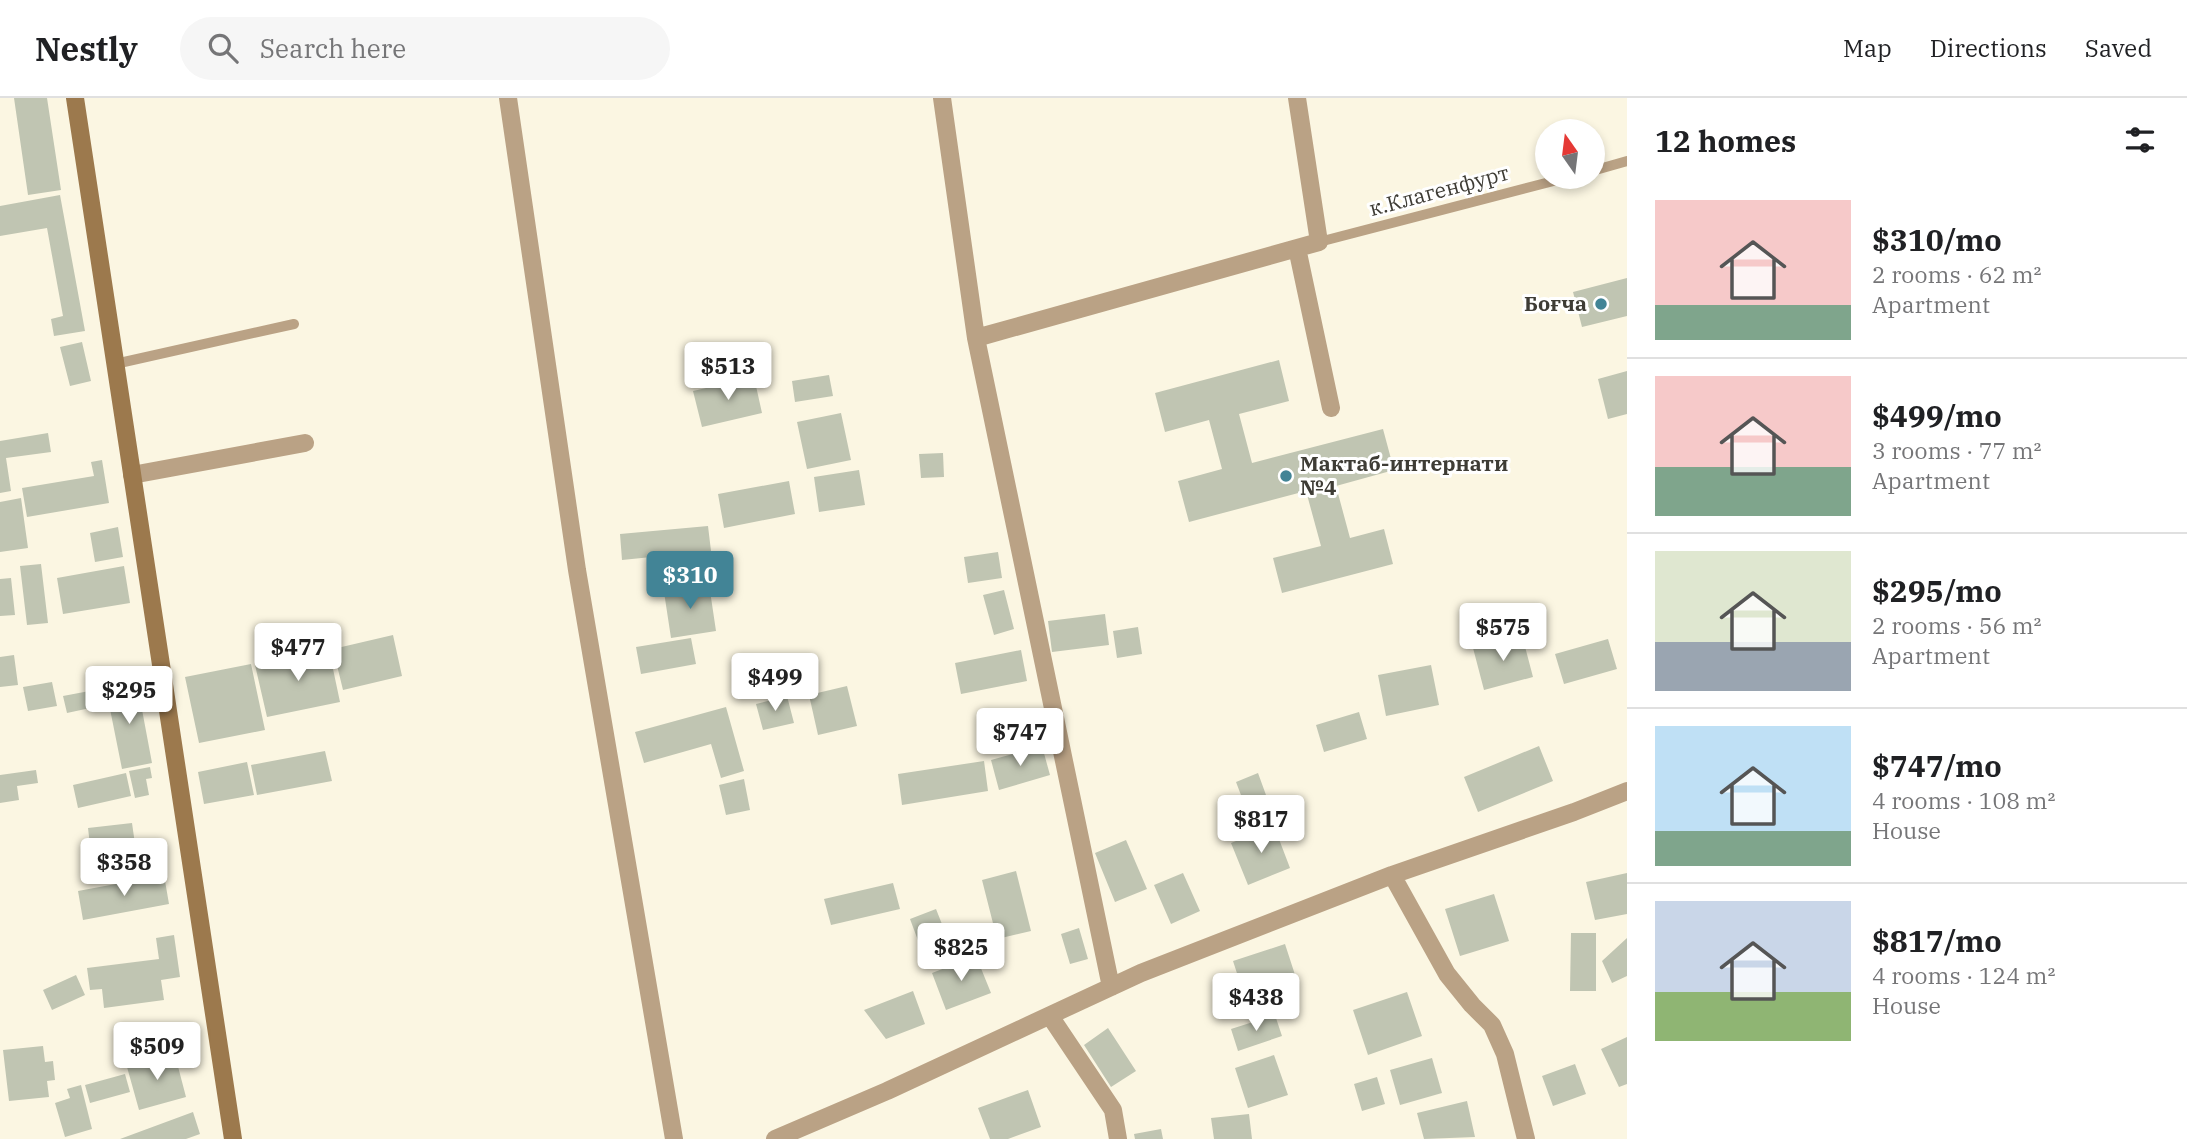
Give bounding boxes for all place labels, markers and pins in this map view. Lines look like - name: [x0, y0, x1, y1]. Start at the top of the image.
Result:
- place label: Боғча: [1524, 289, 1587, 317]
- marker: Боғча: [1593, 296, 1609, 312]
- pin: $513: [687, 342, 769, 402]
- place label: Мактаб-интернати №4: [1300, 449, 1508, 501]
- marker: Мактаб-интернати №4: [1278, 468, 1294, 484]
- pin: $310: [649, 552, 731, 611]
- pin: $575: [1462, 603, 1544, 663]
- pin: $477: [257, 624, 339, 683]
- pin: $499: [734, 654, 816, 713]
- pin: $295: [88, 666, 170, 726]
- pin: $747: [979, 708, 1061, 768]
- pin: $817: [1220, 796, 1302, 855]
- pin: $358: [83, 838, 165, 898]
- pin: $825: [920, 924, 1002, 983]
- pin: $438: [1215, 974, 1297, 1033]
- pin: $509: [116, 1023, 198, 1082]

